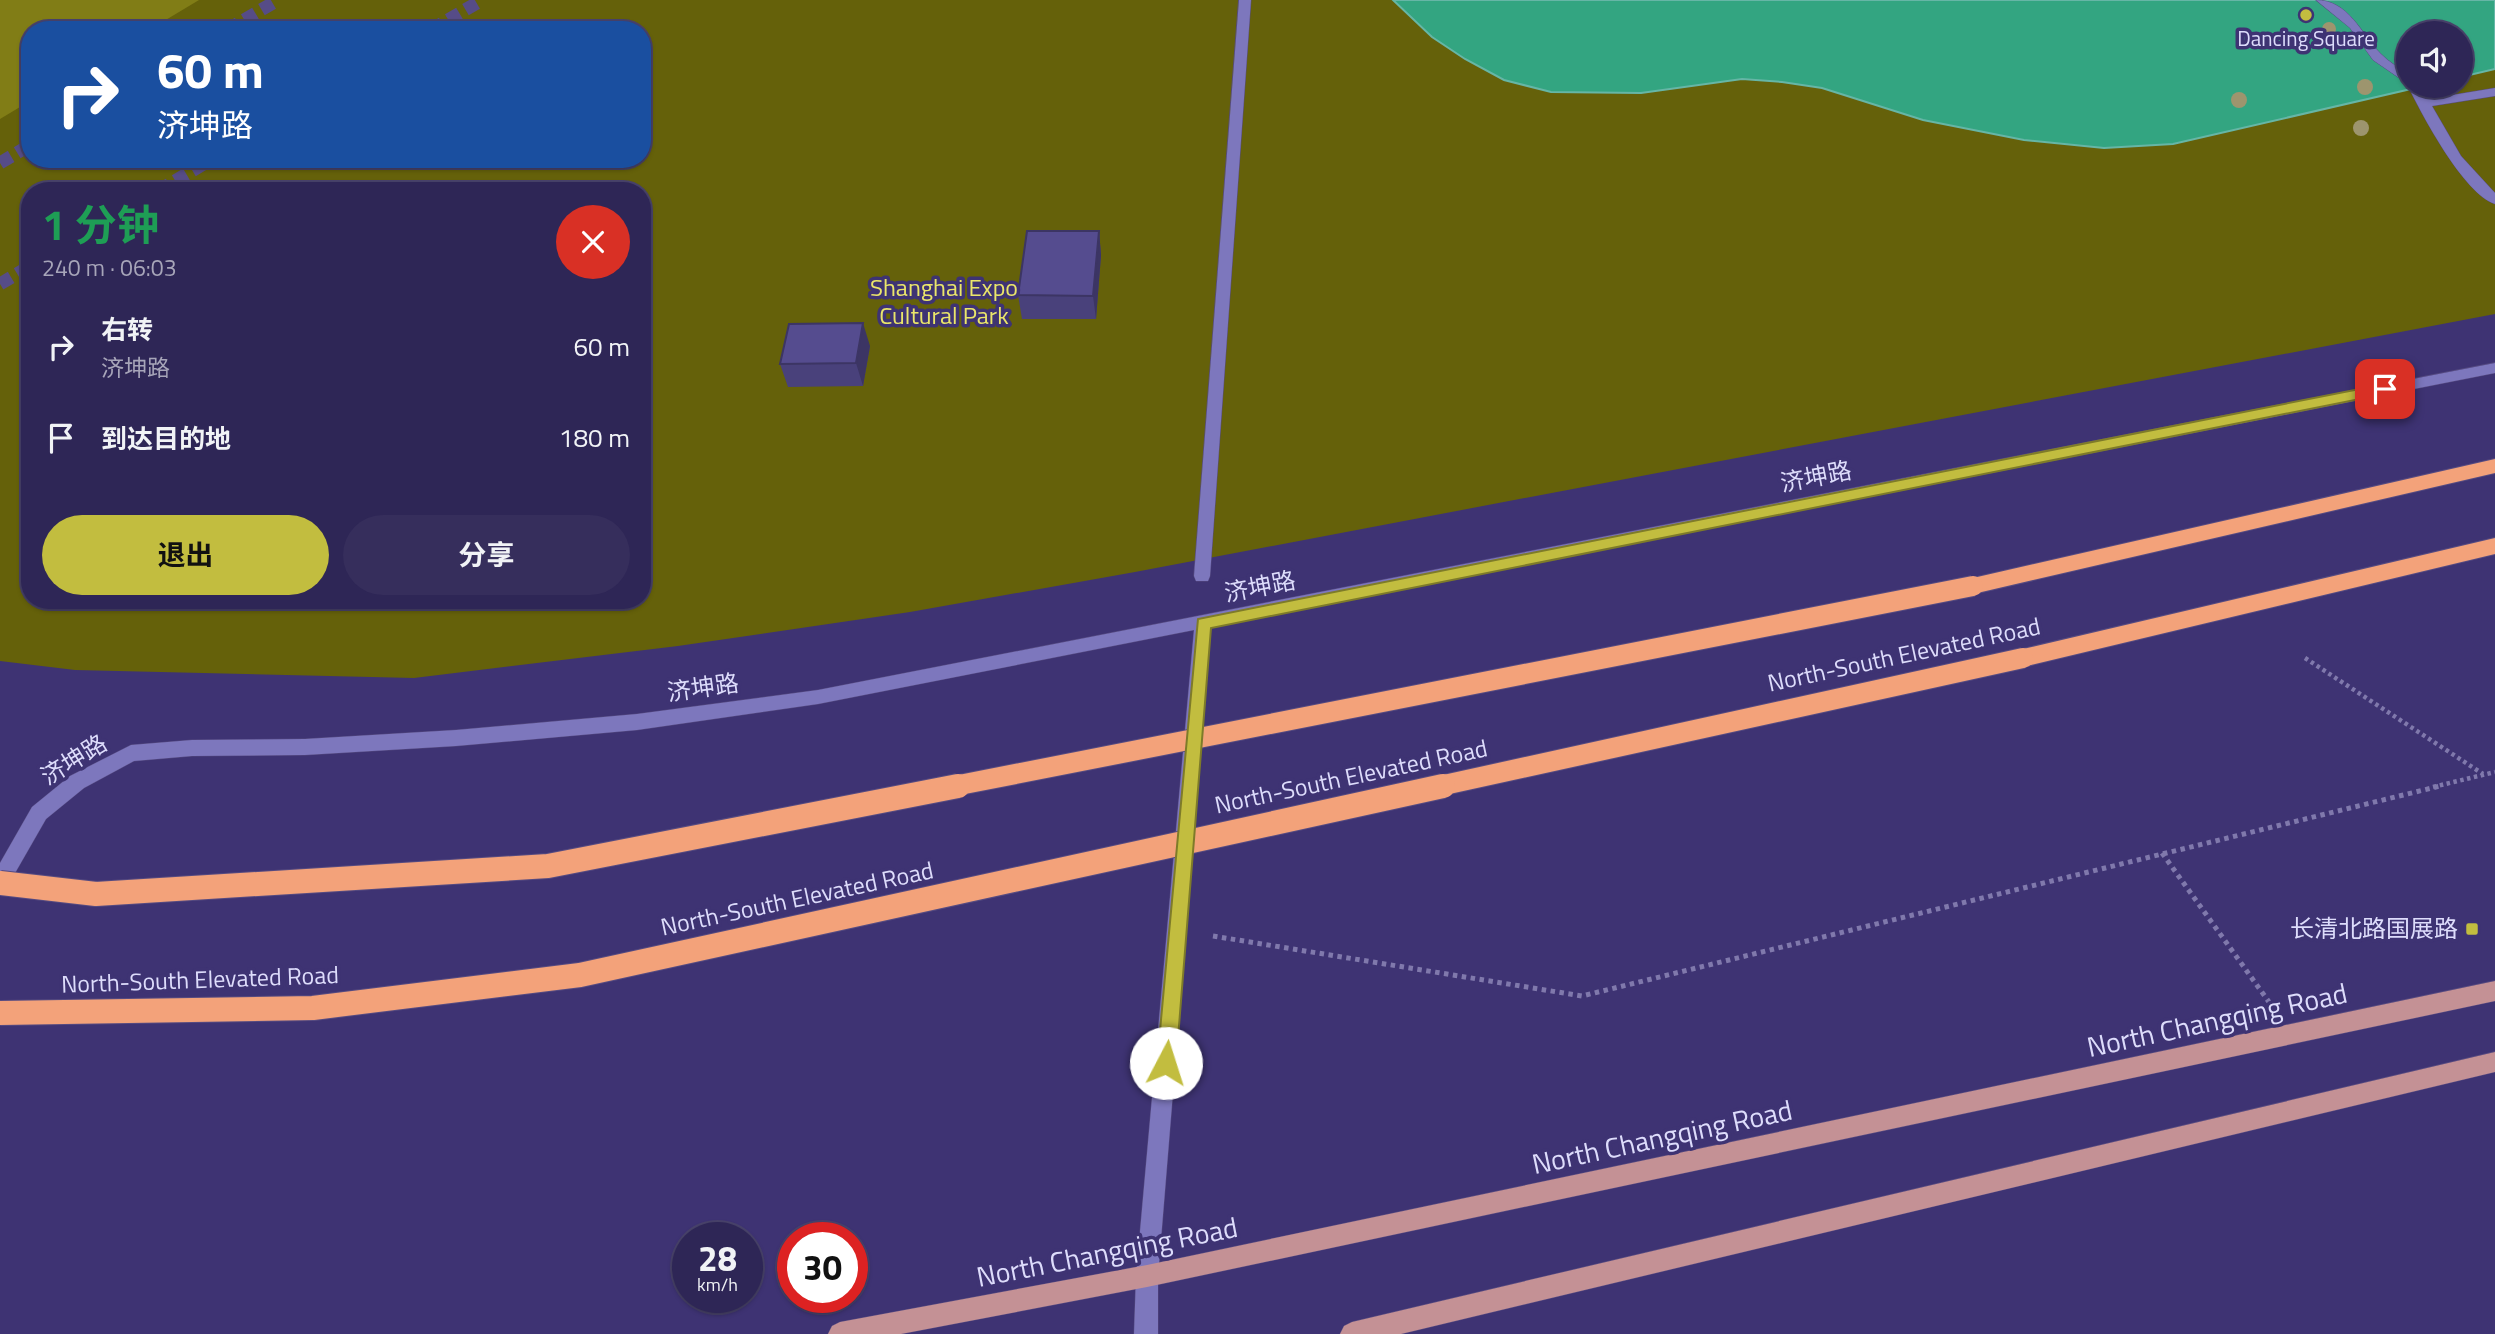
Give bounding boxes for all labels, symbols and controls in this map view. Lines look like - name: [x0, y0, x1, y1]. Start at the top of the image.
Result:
- marker: Dancing Square: [2298, 7, 2314, 23]
- map controls: [2396, 21, 2473, 98]
- button: sound: [2396, 21, 2473, 98]
- place label: Dancing Square: [2237, 22, 2375, 54]
- text: 60 m: [157, 32, 264, 107]
- icon: right: [42, 49, 133, 140]
- text: 济坤路: [157, 101, 253, 149]
- text: 1 分钟: [42, 192, 159, 256]
- button: close: [556, 205, 630, 279]
- text: 240 m · 06:03: [42, 250, 177, 285]
- park label: Shanghai Expo Cultural Park: [870, 269, 1018, 333]
- text: 右转: [101, 310, 153, 349]
- text: 60 m: [573, 327, 630, 366]
- icon: right: [42, 328, 80, 366]
- text: 济坤路: [101, 350, 170, 385]
- pin: [2355, 359, 2415, 419]
- icon: arrive: [2366, 370, 2404, 408]
- text: 180 m: [559, 418, 630, 457]
- icon: arrive: [42, 419, 80, 457]
- text: 到达目的地: [101, 419, 231, 458]
- street label: 济坤路: [1777, 451, 1855, 501]
- button: 退出: [42, 515, 329, 595]
- button: 分享: [343, 515, 630, 595]
- street label: 济坤路: [1221, 561, 1299, 611]
- street label: North-South Elevated Road: [1764, 608, 2043, 701]
- street label: 济坤路: [665, 664, 741, 710]
- street label: 济坤路: [33, 725, 114, 793]
- street label: North-South Elevated Road: [1211, 730, 1490, 823]
- street label: North-South Elevated Road: [657, 852, 936, 945]
- place label: 长清北路国展路: [2290, 910, 2458, 946]
- marker: 长清北路国展路: [2464, 921, 2480, 937]
- street label: North-South Elevated Road: [60, 956, 339, 1002]
- street label: North Changqing Road: [2083, 971, 2351, 1068]
- position arrow: [1129, 1026, 1203, 1100]
- street label: North Changqing Road: [1528, 1088, 1796, 1185]
- street label: North Changqing Road: [973, 1205, 1241, 1298]
- speed limit sign: 30: [777, 1222, 868, 1313]
- text: 28: [698, 1231, 737, 1285]
- text: km/h: [697, 1271, 738, 1298]

